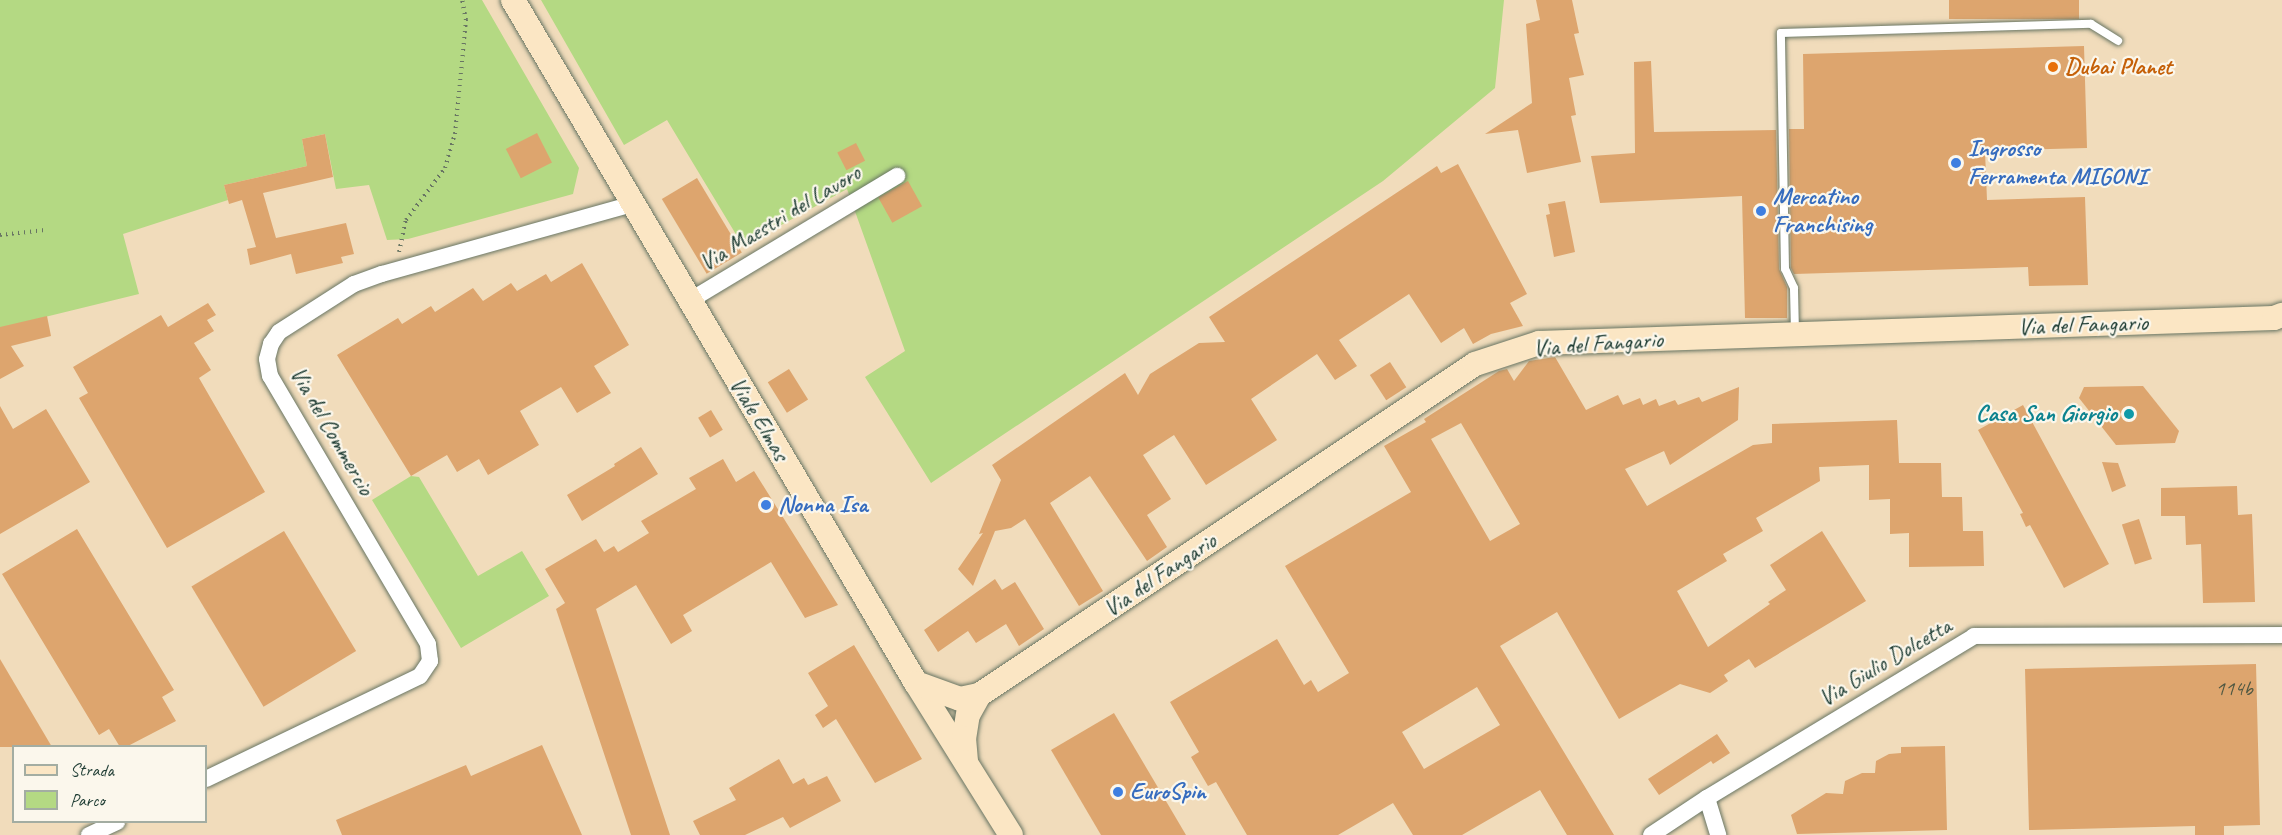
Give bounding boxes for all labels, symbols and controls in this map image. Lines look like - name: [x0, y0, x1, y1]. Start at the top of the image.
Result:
- place label: Dubai Planet: [2065, 53, 2172, 81]
- marker: Dubai Planet: [2046, 60, 2060, 74]
- place label: Ingrosso Ferramenta MIGONI: [1968, 135, 2146, 191]
- marker: Ingrosso Ferramenta MIGONI: [1949, 156, 1963, 170]
- street label: Via Maestri del Lavoro: [694, 158, 866, 278]
- place label: Mercatino Franchising: [1773, 183, 1872, 239]
- marker: Mercatino Franchising: [1754, 204, 1768, 218]
- street label: Via del Fangario: [2018, 308, 2148, 342]
- street label: Via del Fangario: [1532, 325, 1664, 363]
- street label: Via del Commercio: [283, 361, 381, 501]
- street label: Viale Elmas: [723, 371, 795, 467]
- place label: Casa San Giorgio: [1975, 400, 2117, 428]
- marker: Casa San Giorgio: [2122, 407, 2136, 421]
- place label: Nonna Isa: [778, 491, 868, 519]
- marker: Nonna Isa: [759, 498, 773, 512]
- street label: Via del Fangario: [1098, 527, 1222, 623]
- street label: Via Giulio Dolcetta: [1814, 611, 1956, 713]
- house number: 114b: [2215, 675, 2253, 701]
- legend: [12, 745, 207, 823]
- text: Strada: [70, 759, 114, 781]
- place label: EuroSpin: [1130, 778, 1206, 806]
- marker: EuroSpin: [1111, 785, 1125, 799]
- text: Parco: [70, 789, 105, 811]

